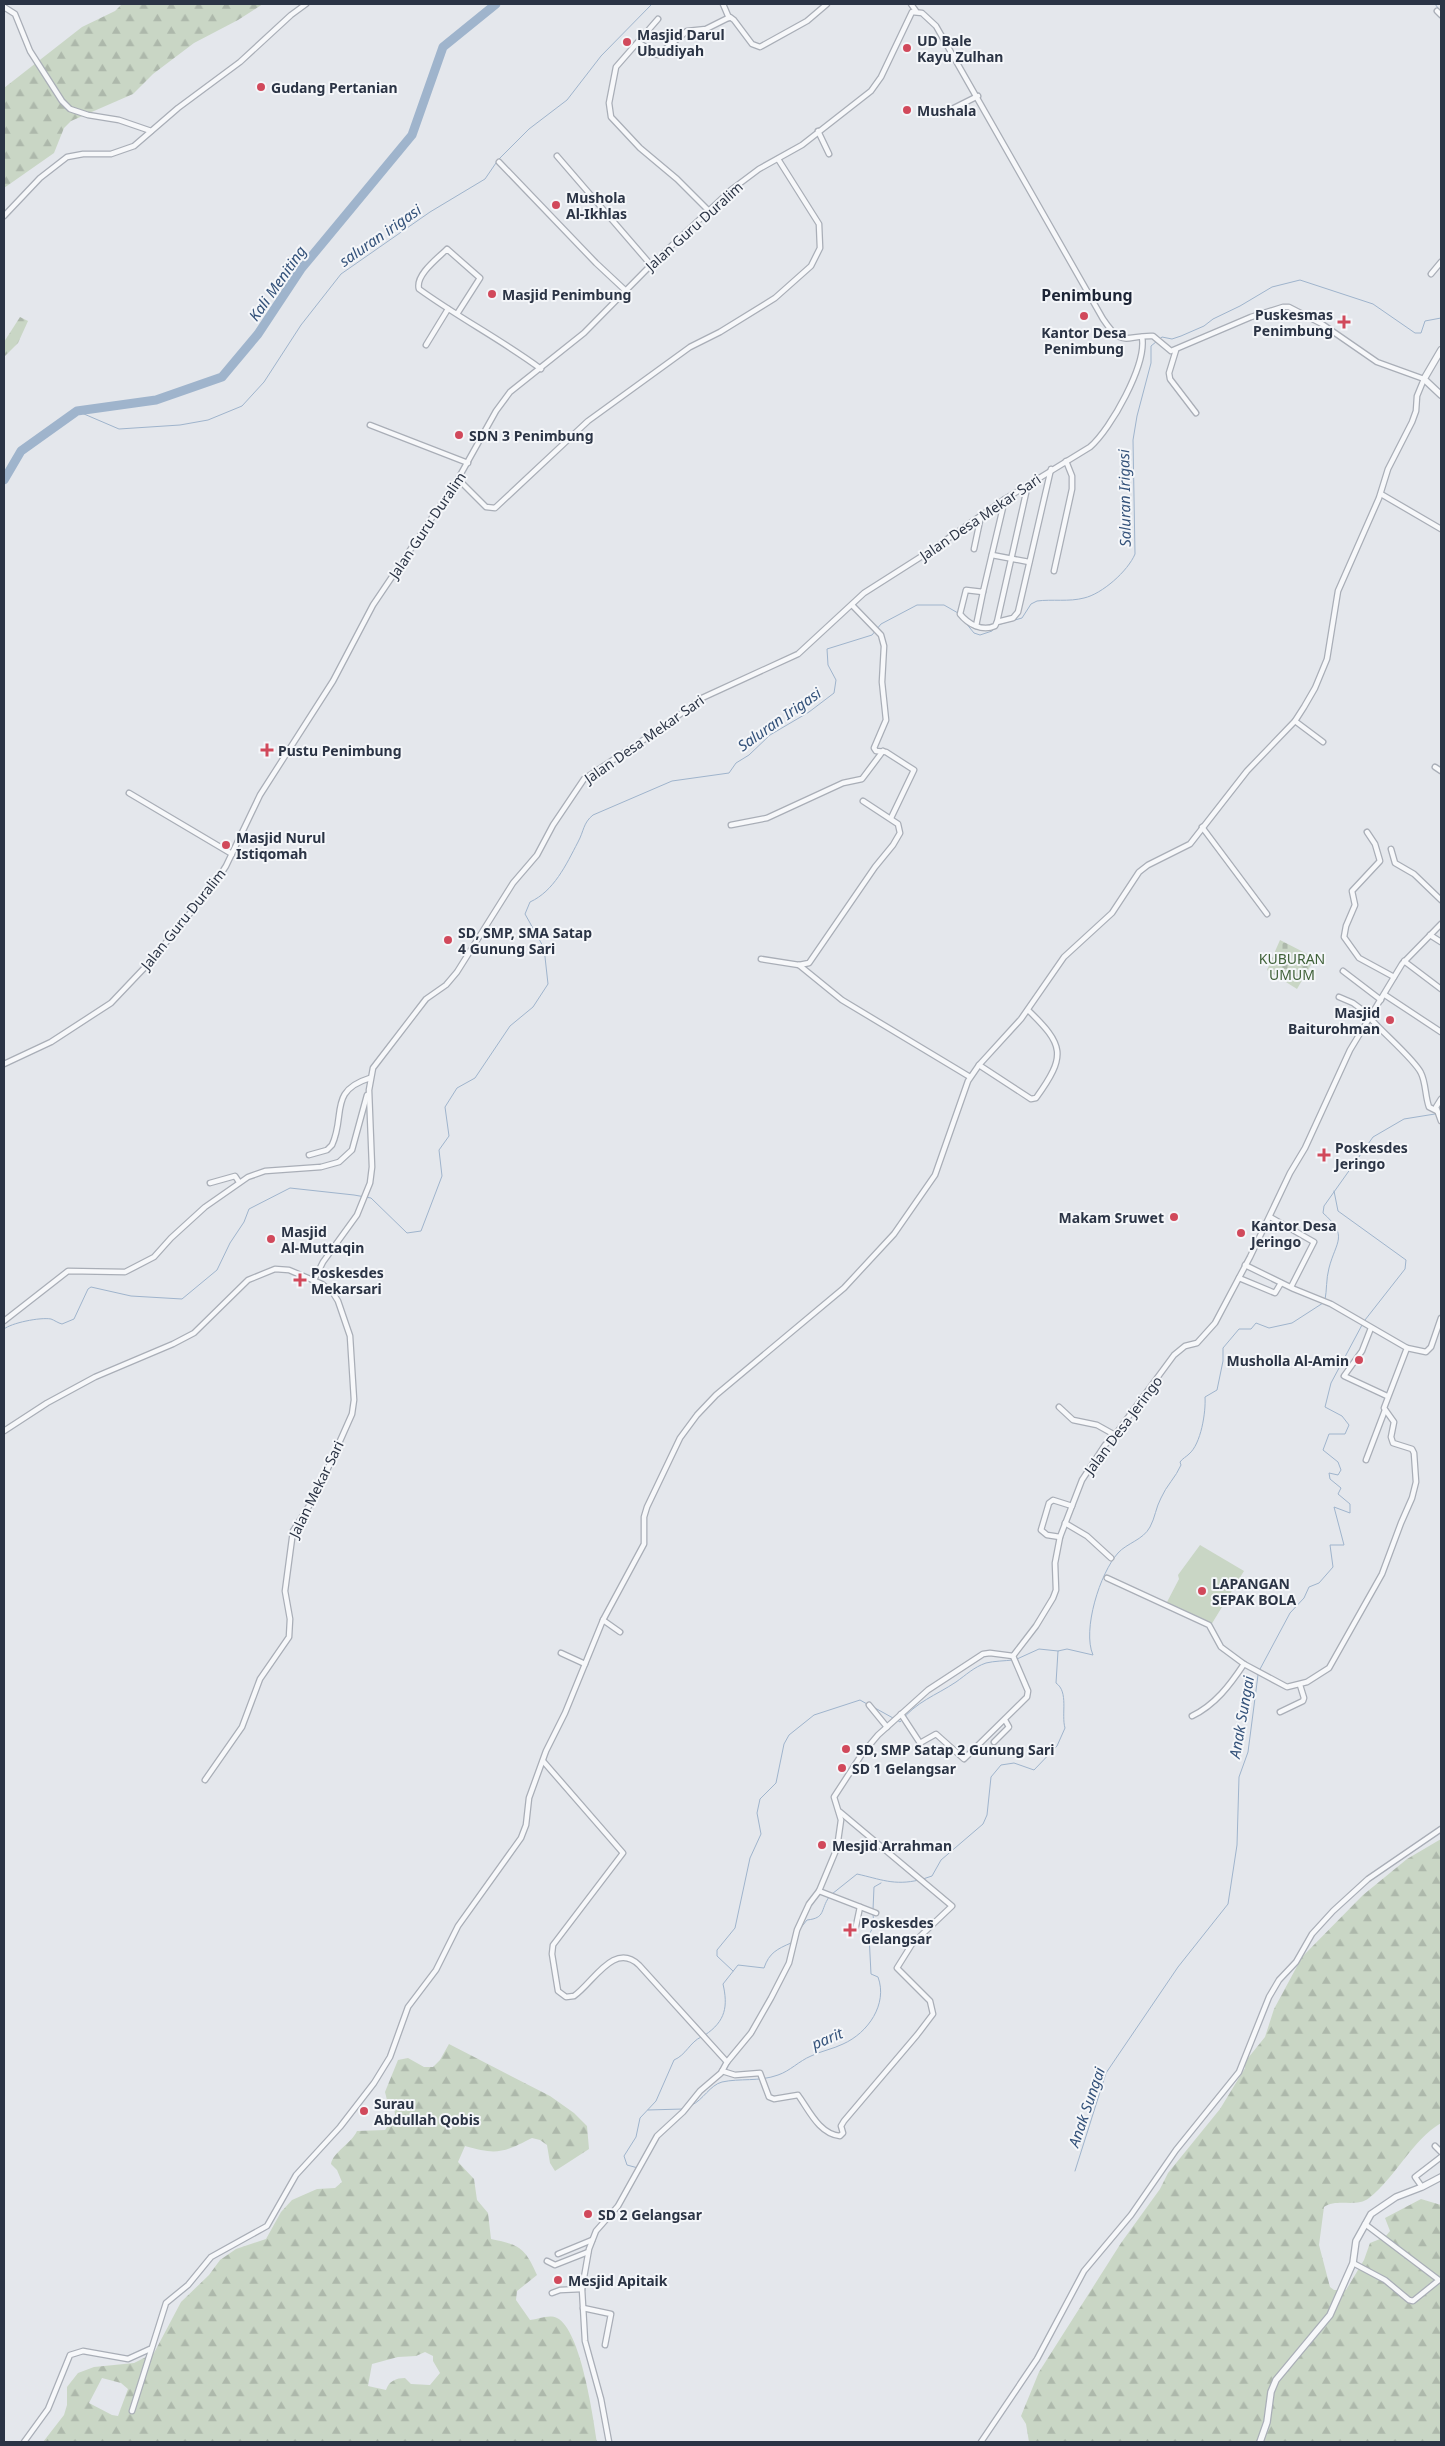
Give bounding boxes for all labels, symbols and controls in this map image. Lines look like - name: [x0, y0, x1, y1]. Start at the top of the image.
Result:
- place label: Masjid Darul Ubudiyah: [637, 25, 725, 60]
- place label: UD Bale Kayu Zulhan: [917, 31, 1003, 66]
- marker: Masjid Darul Ubudiyah: [621, 36, 633, 48]
- marker: UD Bale Kayu Zulhan: [901, 42, 913, 54]
- place label: Gudang Pertanian: [271, 78, 398, 97]
- marker: Gudang Pertanian: [255, 81, 267, 93]
- place label: Mushala: [917, 101, 976, 120]
- marker: Mushala: [901, 104, 913, 116]
- street label: Jalan Guru Duralim: [640, 177, 747, 276]
- place label: Mushola Al-Ikhlas: [566, 188, 627, 223]
- water label: saluran irigasi: [335, 199, 426, 271]
- marker: Mushola Al-Ikhlas: [550, 199, 562, 211]
- water label: Kali Meniting: [244, 241, 310, 325]
- district label: Penimbung: [1041, 284, 1133, 306]
- place label: Masjid Penimbung: [502, 285, 631, 304]
- marker: Masjid Penimbung: [486, 288, 498, 300]
- place label: Puskesmas Penimbung: [1253, 305, 1333, 340]
- marker: Kantor Desa Penimbung: [1078, 310, 1090, 322]
- marker: Puskesmas Penimbung: [1337, 315, 1351, 329]
- place label: Kantor Desa Penimbung: [1041, 323, 1127, 358]
- place label: SDN 3 Penimbung: [469, 426, 594, 445]
- marker: SDN 3 Penimbung: [453, 429, 465, 441]
- water label: Saluran Irigasi: [1113, 448, 1135, 547]
- street label: Jalan Guru Duralim: [383, 468, 470, 584]
- street label: Jalan Desa Mekar Sari: [914, 469, 1044, 566]
- water label: Saluran Irigasi: [733, 682, 826, 755]
- street label: Jalan Desa Mekar Sari: [579, 690, 708, 789]
- place label: Pustu Penimbung: [278, 741, 402, 760]
- marker: Pustu Penimbung: [260, 743, 274, 757]
- place label: Masjid Nurul Istiqomah: [236, 828, 325, 863]
- marker: Masjid Nurul Istiqomah: [220, 839, 232, 851]
- street label: Jalan Guru Duralim: [135, 864, 230, 975]
- place label: SD, SMP, SMA Satap 4 Gunung Sari: [458, 923, 592, 958]
- marker: SD, SMP, SMA Satap 4 Gunung Sari: [442, 934, 454, 946]
- park label: KUBURAN UMUM: [1259, 949, 1325, 984]
- place label: Masjid Baiturohman: [1288, 1003, 1380, 1038]
- marker: Masjid Baiturohman: [1384, 1014, 1396, 1026]
- place label: Poskesdes Jeringo: [1333, 1138, 1408, 1173]
- marker: Poskesdes Jeringo: [1317, 1148, 1331, 1162]
- place label: Makam Sruwet: [1059, 1208, 1164, 1227]
- marker: Makam Sruwet: [1168, 1211, 1180, 1223]
- place label: Kantor Desa Jeringo: [1249, 1216, 1337, 1251]
- place label: Masjid Al-Muttaqin: [281, 1222, 364, 1257]
- marker: Kantor Desa Jeringo: [1235, 1227, 1247, 1239]
- marker: Masjid Al-Muttaqin: [265, 1233, 277, 1245]
- place label: Poskesdes Mekarsari: [311, 1263, 384, 1298]
- marker: Poskesdes Mekarsari: [293, 1273, 307, 1287]
- place label: Musholla Al-Amin: [1226, 1351, 1349, 1370]
- marker: Musholla Al-Amin: [1353, 1354, 1365, 1366]
- street label: Jalan Desa Jeringo: [1079, 1372, 1166, 1480]
- street label: Jalan Mekar Sari: [283, 1437, 348, 1542]
- place label: LAPANGAN SEPAK BOLA: [1212, 1574, 1296, 1609]
- marker: LAPANGAN SEPAK BOLA: [1196, 1585, 1208, 1597]
- water label: Anak Sungai: [1224, 1673, 1258, 1761]
- place label: SD, SMP Satap 2 Gunung Sari: [856, 1740, 1055, 1759]
- marker: SD, SMP Satap 2 Gunung Sari: [840, 1743, 852, 1755]
- place label: SD 1 Gelangsar: [852, 1759, 957, 1778]
- marker: SD 1 Gelangsar: [836, 1762, 848, 1774]
- place label: Mesjid Arrahman: [832, 1836, 952, 1855]
- marker: Mesjid Arrahman: [816, 1839, 828, 1851]
- place label: Poskesdes Gelangsar: [861, 1913, 934, 1948]
- marker: Poskesdes Gelangsar: [843, 1923, 857, 1937]
- water label: parit: [807, 2022, 847, 2054]
- water label: Anak Sungai: [1063, 2063, 1109, 2150]
- place label: Surau Abdullah Qobis: [374, 2094, 480, 2129]
- marker: Surau Abdullah Qobis: [358, 2105, 370, 2117]
- place label: SD 2 Gelangsar: [598, 2205, 703, 2224]
- marker: SD 2 Gelangsar: [582, 2208, 594, 2220]
- place label: Mesjid Apitaik: [568, 2271, 668, 2290]
- marker: Mesjid Apitaik: [552, 2274, 564, 2286]

